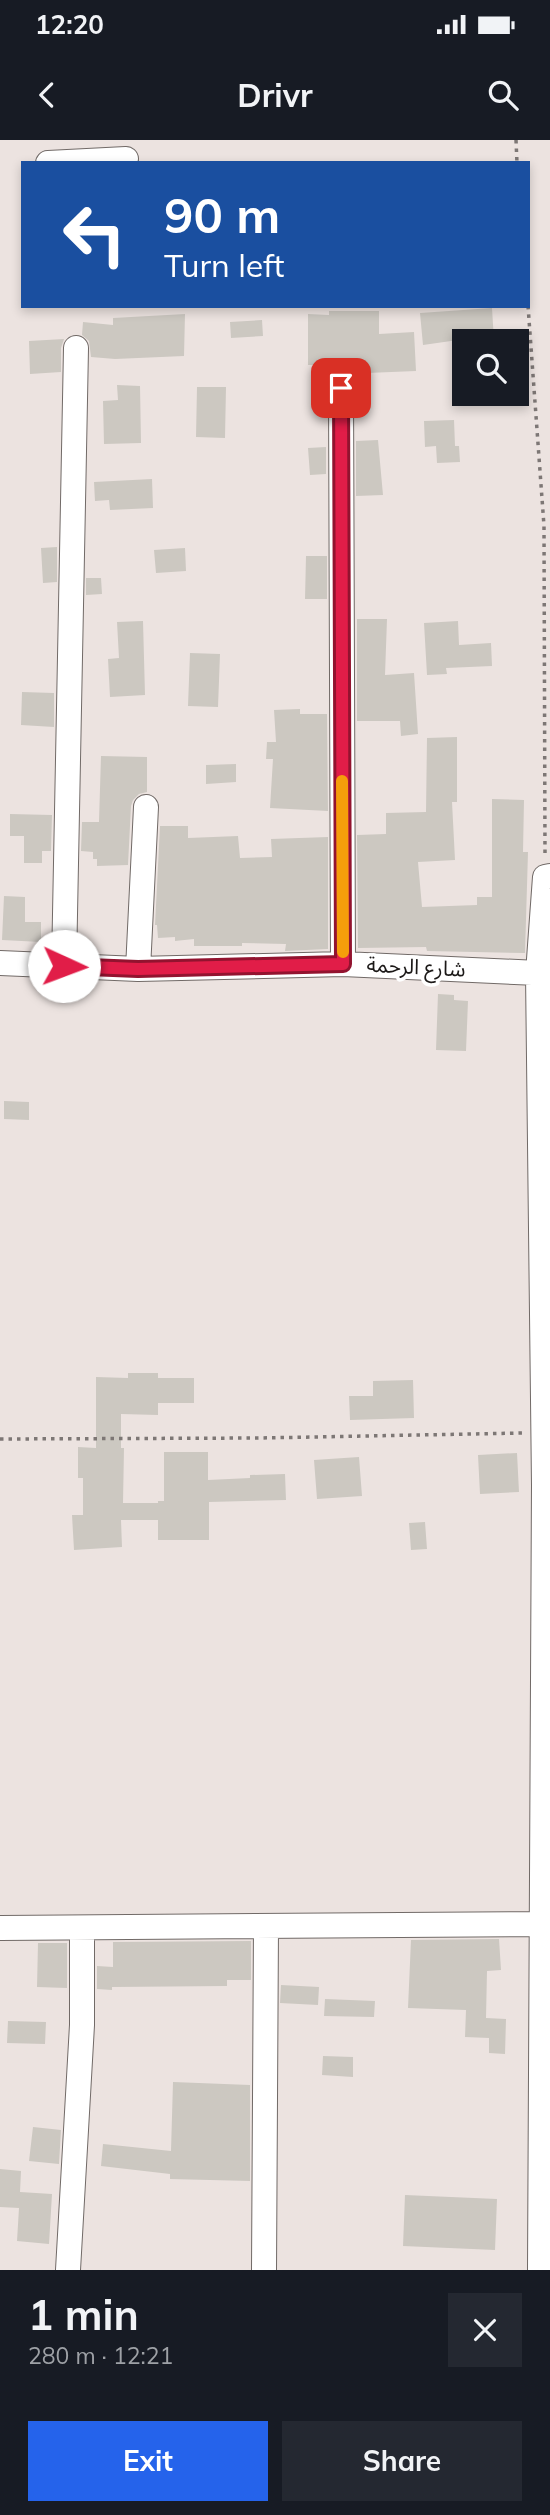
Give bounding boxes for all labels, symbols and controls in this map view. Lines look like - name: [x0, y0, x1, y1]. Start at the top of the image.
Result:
- text: 12:20: [35, 8, 104, 41]
- text: Drivr: [237, 75, 313, 115]
- icon: back: [28, 76, 66, 114]
- icon: search: [484, 76, 522, 114]
- text: 90 m: [164, 184, 280, 245]
- icon: left: [49, 189, 140, 280]
- text: Turn left: [164, 245, 284, 285]
- map controls: [452, 329, 529, 406]
- button: search: [452, 329, 529, 406]
- pin: [311, 358, 371, 418]
- icon: arrive: [322, 369, 360, 407]
- position arrow: [27, 929, 101, 1003]
- street label: شارع الرحمة: [366, 950, 466, 985]
- text: 1 min: [28, 2288, 139, 2341]
- button: close: [448, 2293, 522, 2367]
- text: 280 m · 12:21: [28, 2341, 173, 2370]
- button: Exit: [28, 2421, 268, 2501]
- button: Share: [282, 2421, 522, 2501]

